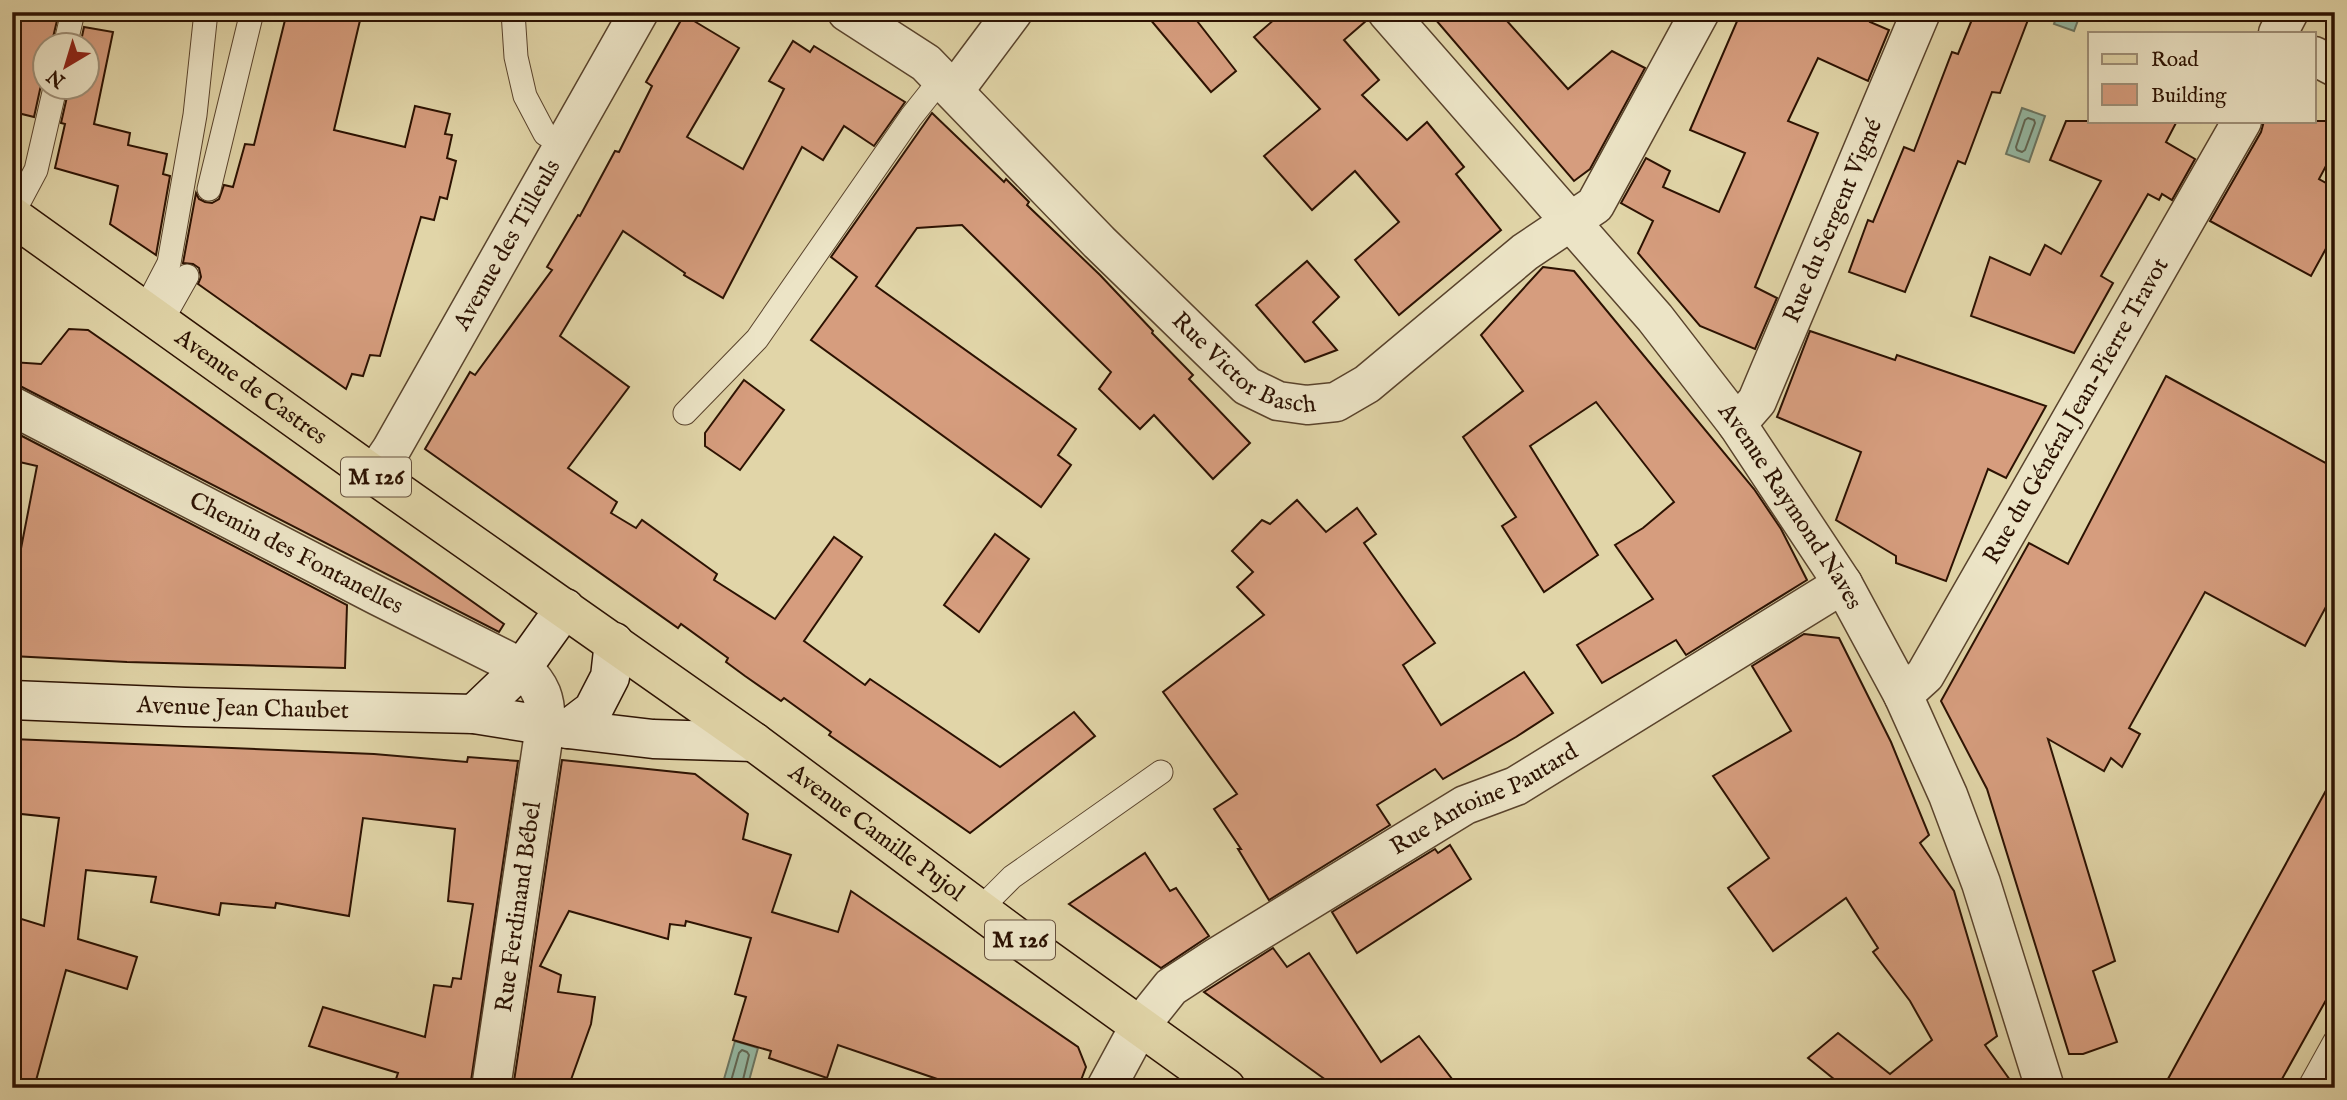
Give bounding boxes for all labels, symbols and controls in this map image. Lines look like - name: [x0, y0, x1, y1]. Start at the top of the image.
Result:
- north arrow: [32, 32, 102, 102]
- legend: [2088, 32, 2316, 122]
- text: Road: [2151, 47, 2199, 74]
- text: N: [42, 63, 71, 93]
- text: Building: [2151, 83, 2227, 110]
- street label: Rue du Sergent Vigné: [1776, 114, 1890, 328]
- street label: Avenue des Tilleuls: [446, 154, 568, 337]
- street label: Rue du Général Jean-Pierre Travot: [1976, 252, 2176, 570]
- street label: Rue Victor Basch: [1165, 305, 1318, 421]
- street label: Avenue de Castres: [168, 321, 333, 452]
- street label: Avenue Raymond Naves: [1710, 396, 1869, 615]
- road number: M 126: [341, 457, 411, 496]
- street label: Chemin des Fontanelles: [184, 485, 408, 622]
- street label: Avenue Jean Chaubet: [135, 690, 349, 726]
- street label: Rue Antoine Pautard: [1384, 736, 1584, 863]
- street label: Avenue Camille Pujol: [781, 757, 971, 909]
- street label: Rue Ferdinand Bébel: [489, 799, 549, 1014]
- road number: M 126: [985, 920, 1055, 959]

